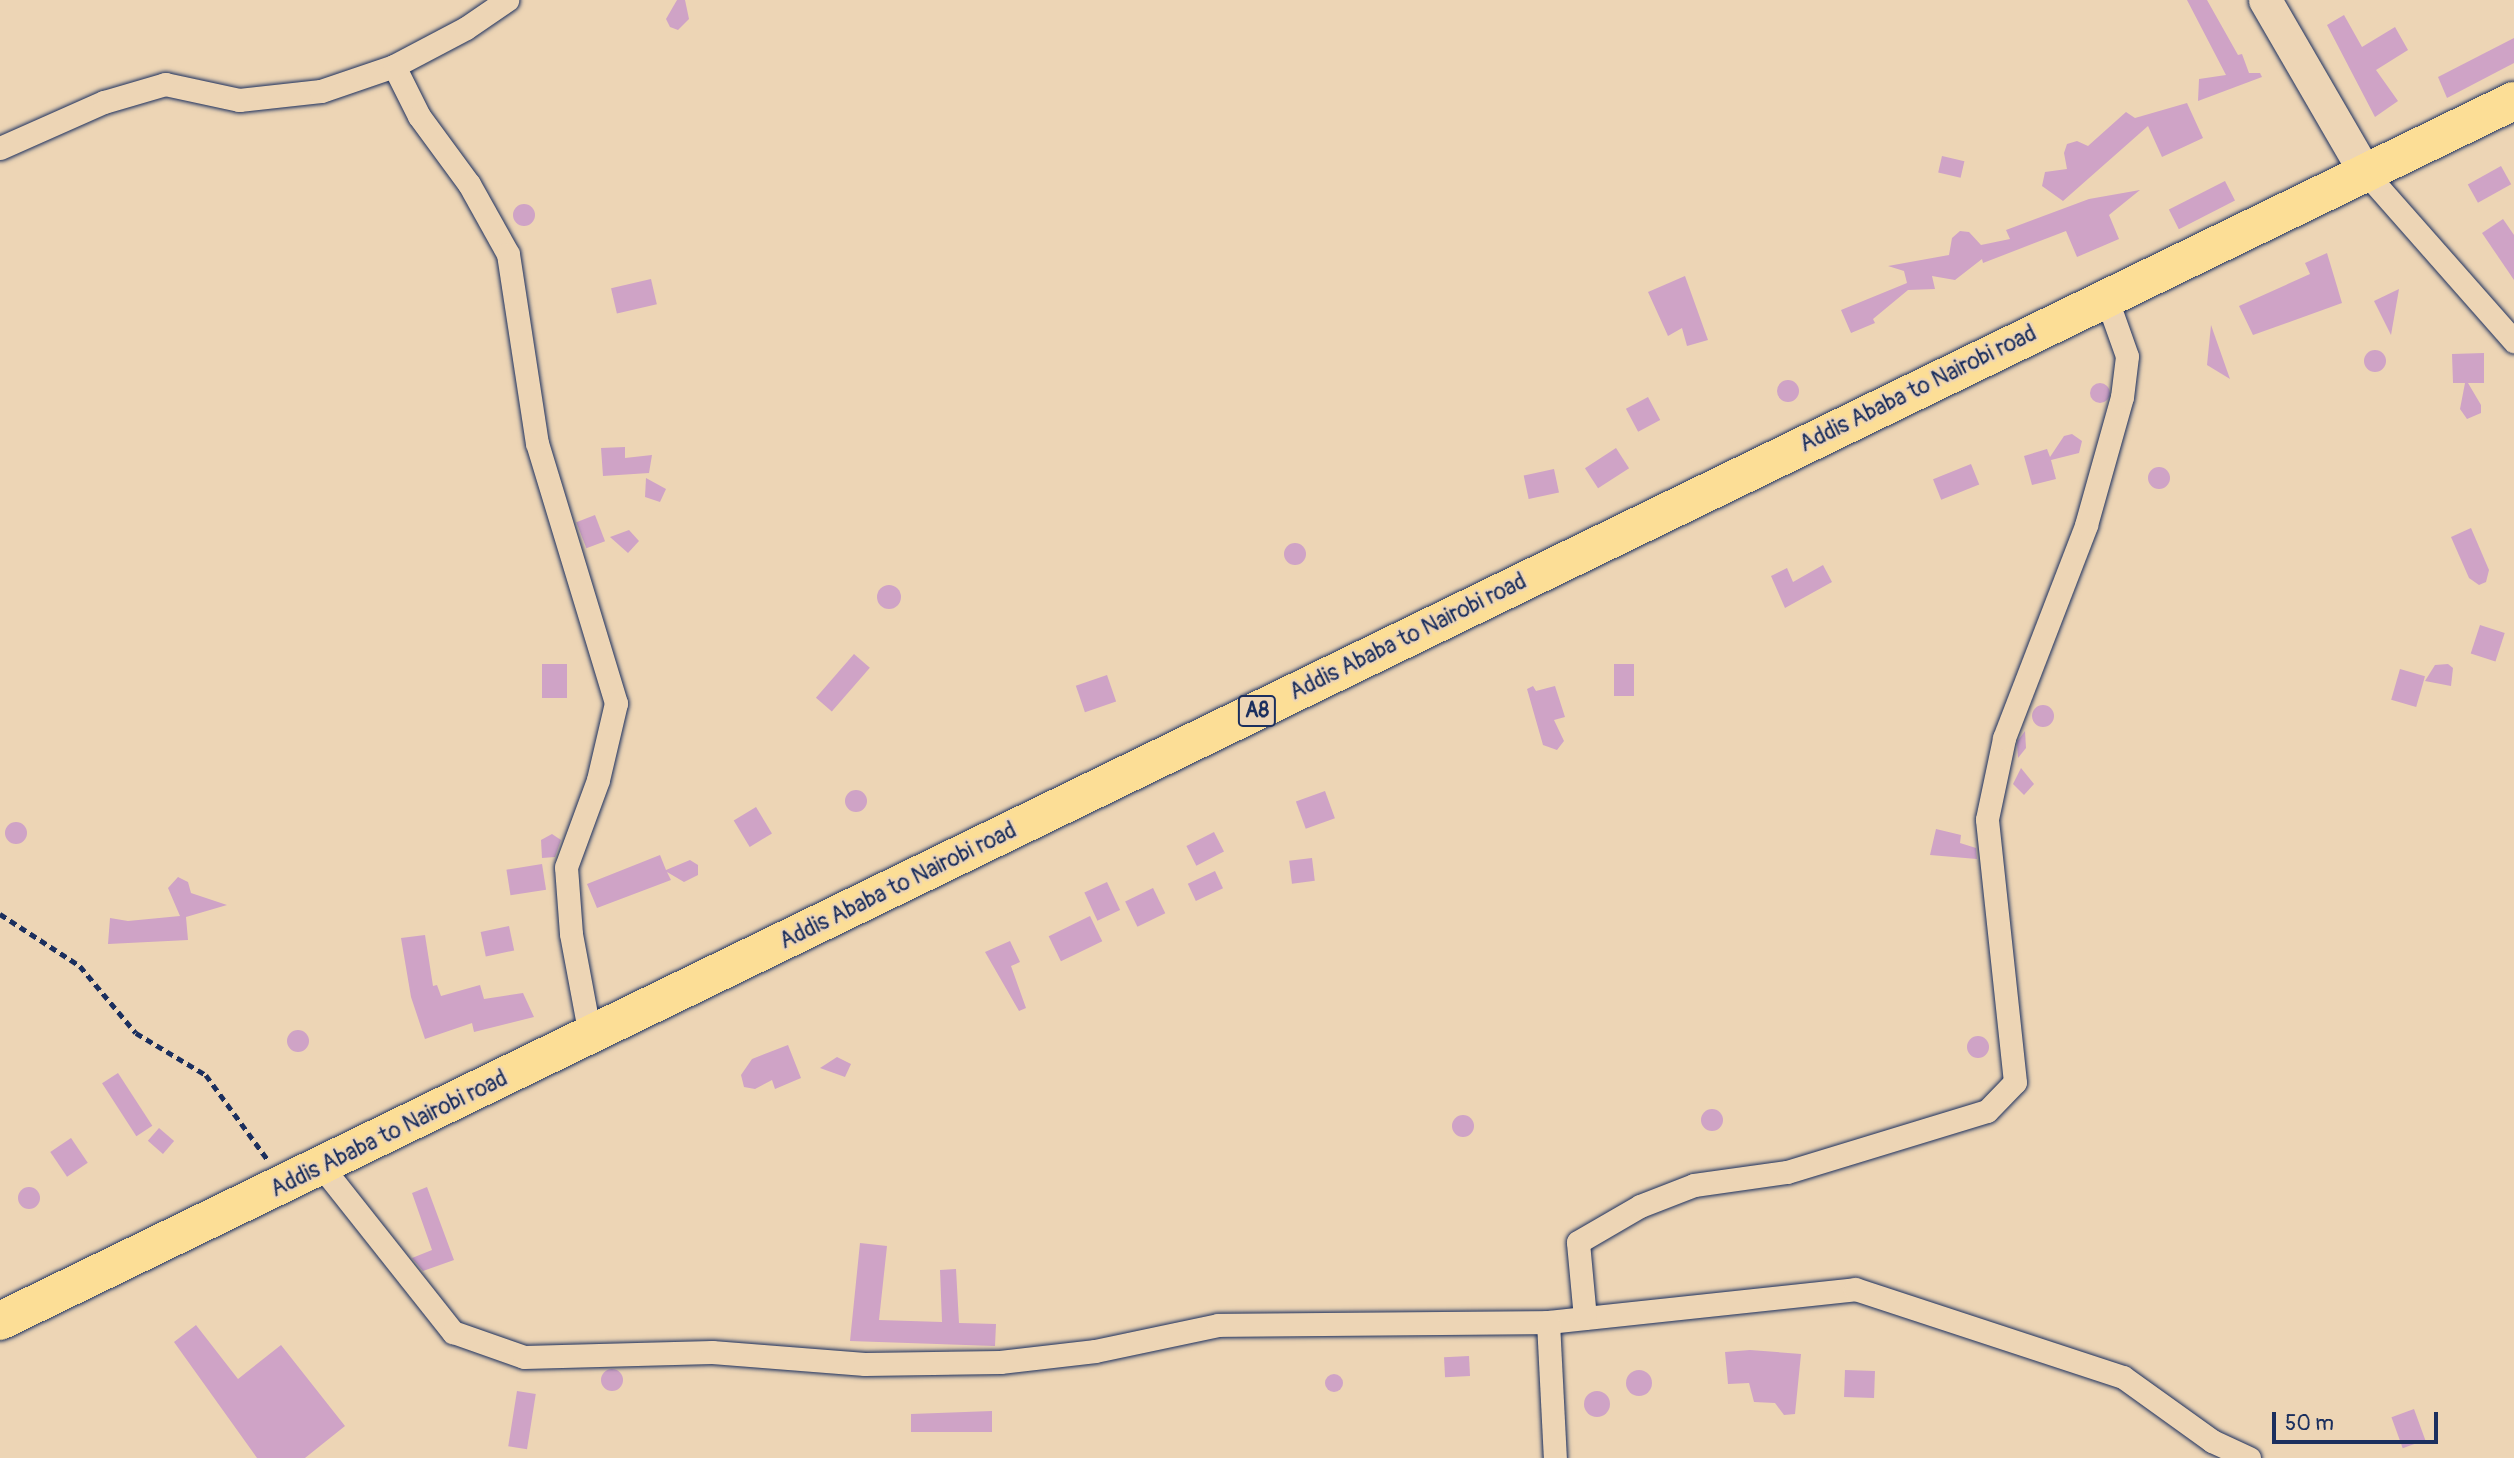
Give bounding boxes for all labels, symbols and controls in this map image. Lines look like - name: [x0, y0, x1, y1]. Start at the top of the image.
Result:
- street label: Addis Ababa to Nairobi road: [1795, 320, 2041, 458]
- street label: Addis Ababa to Nairobi road: [1285, 568, 1531, 706]
- road number: A8: [1238, 694, 1276, 728]
- street label: Addis Ababa to Nairobi road: [775, 817, 1021, 955]
- street label: Addis Ababa to Nairobi road: [266, 1065, 512, 1203]
- scale bar: [2276, 1398, 2442, 1442]
- text: 50 m: [2285, 1410, 2334, 1437]

